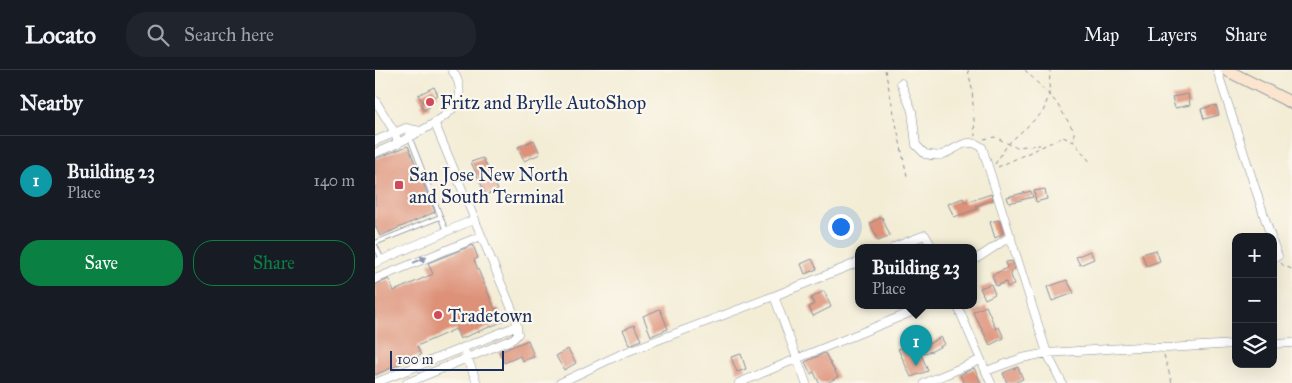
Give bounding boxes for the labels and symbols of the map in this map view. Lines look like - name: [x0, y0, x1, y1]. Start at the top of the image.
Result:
- place label: Fritz and Brylle AutoShop: [440, 91, 646, 114]
- marker: Fritz and Brylle AutoShop: [424, 96, 436, 108]
- place label: San Jose New North and South Terminal: [409, 163, 569, 208]
- marker: San Jose New North and South Terminal: [393, 179, 405, 191]
- your location: [828, 214, 854, 240]
- one-way arrow: [413, 256, 427, 264]
- place label: Tradetown: [448, 304, 532, 327]
- marker: Tradetown: [432, 309, 444, 321]
- pin: 1: [900, 325, 932, 366]
- scale bar: [390, 348, 504, 371]

